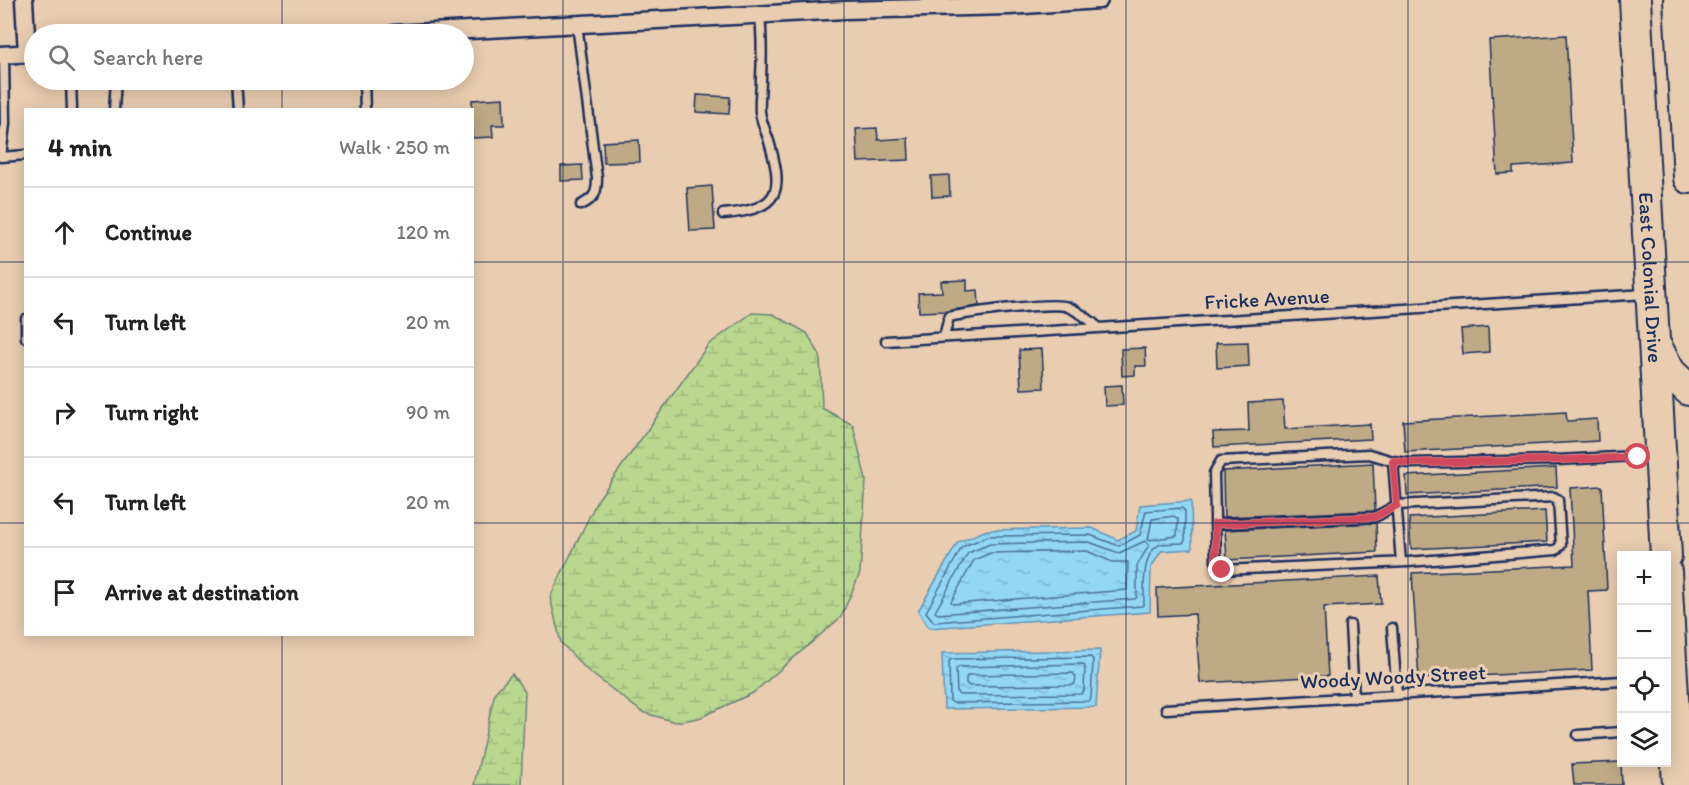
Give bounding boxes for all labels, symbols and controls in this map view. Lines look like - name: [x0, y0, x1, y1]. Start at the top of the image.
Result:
- search box: [24, 24, 474, 90]
- icon: search: [45, 41, 78, 74]
- text: Search here: [93, 44, 203, 71]
- text: 4 min: [48, 131, 112, 163]
- text: Walk · 250 m: [339, 135, 450, 159]
- street label: East Colonial Drive: [1634, 191, 1668, 364]
- icon: ahead: [48, 216, 81, 249]
- text: Continue: [105, 219, 192, 246]
- text: 120 m: [397, 220, 450, 244]
- street label: Fricke Avenue: [1204, 283, 1330, 314]
- icon: left: [48, 306, 81, 339]
- text: Turn left: [105, 309, 186, 336]
- text: 20 m: [406, 310, 450, 334]
- icon: right: [48, 396, 81, 429]
- text: Turn right: [105, 399, 199, 426]
- text: 90 m: [406, 400, 450, 424]
- route start: [1624, 443, 1650, 469]
- icon: left: [48, 486, 81, 519]
- text: Turn left: [105, 489, 186, 516]
- text: 20 m: [406, 490, 450, 514]
- map controls: [1617, 551, 1671, 767]
- button: +: [1617, 551, 1671, 605]
- route end: [1208, 556, 1234, 582]
- icon: arrive: [48, 576, 81, 609]
- text: Arrive at destination: [105, 579, 299, 606]
- button: −: [1617, 605, 1671, 659]
- street label: Woody Woody Street: [1299, 659, 1487, 694]
- button: locate: [1617, 659, 1671, 713]
- button: layers: [1617, 713, 1671, 767]

